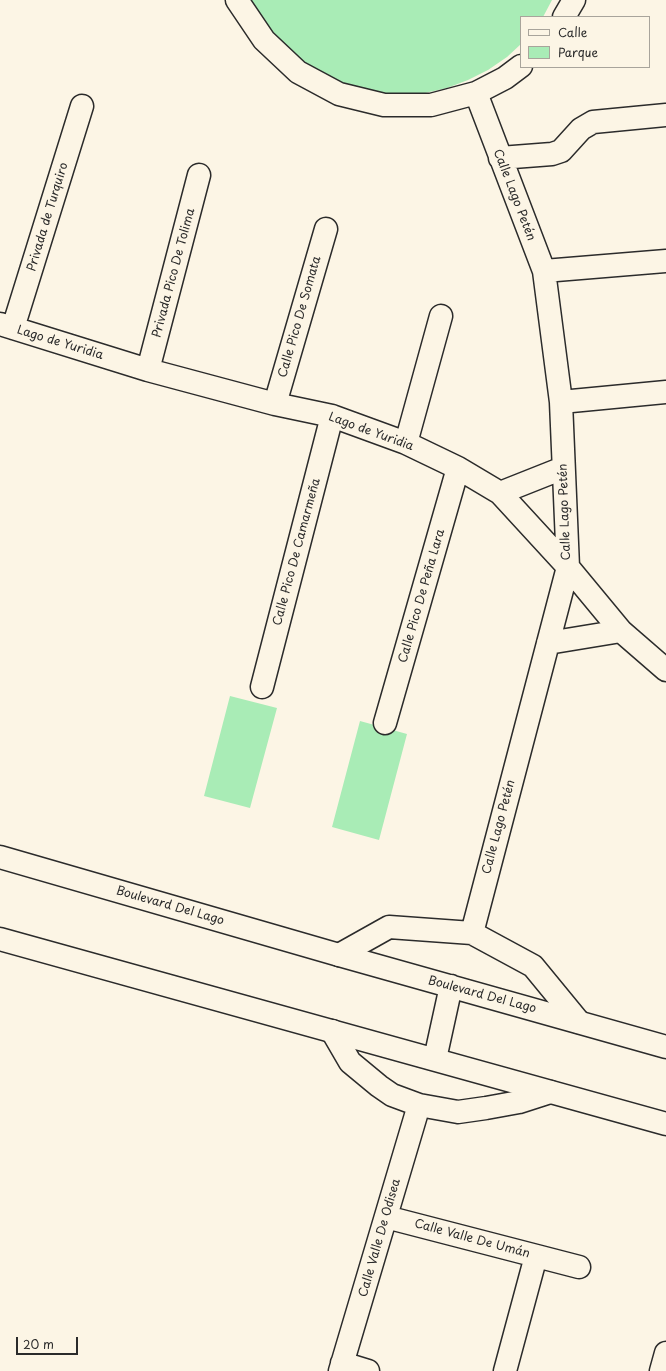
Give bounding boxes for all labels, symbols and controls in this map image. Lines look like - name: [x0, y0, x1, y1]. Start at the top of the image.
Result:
- legend: [520, 16, 650, 68]
- text: Calle: [558, 23, 587, 41]
- text: Parque: [558, 43, 598, 61]
- street label: Calle Lago Petén: [490, 147, 538, 243]
- street label: Privada de Turquiro: [25, 161, 71, 273]
- street label: Privada Pico De Tolima: [150, 207, 198, 339]
- street label: Calle Pico De Somata: [276, 255, 324, 379]
- street label: Lago de Yuridia: [15, 323, 105, 363]
- street label: Lago de Yuridia: [326, 410, 416, 454]
- street label: Calle Lago Petén: [556, 463, 574, 561]
- street label: Calle Pico De Camarmeña: [270, 477, 324, 627]
- street label: Calle Pico De Peña Lara: [396, 528, 448, 664]
- street label: Calle Lago Petén: [479, 778, 519, 876]
- street label: Boulevard Del Lago: [114, 884, 226, 928]
- street label: Boulevard Del Lago: [426, 974, 538, 1016]
- street label: Calle Valle De Odisea: [356, 1177, 404, 1299]
- street label: Calle Valle De Umán: [413, 1217, 531, 1261]
- scale bar: [18, 1329, 80, 1355]
- text: 20 m: [23, 1335, 54, 1353]

